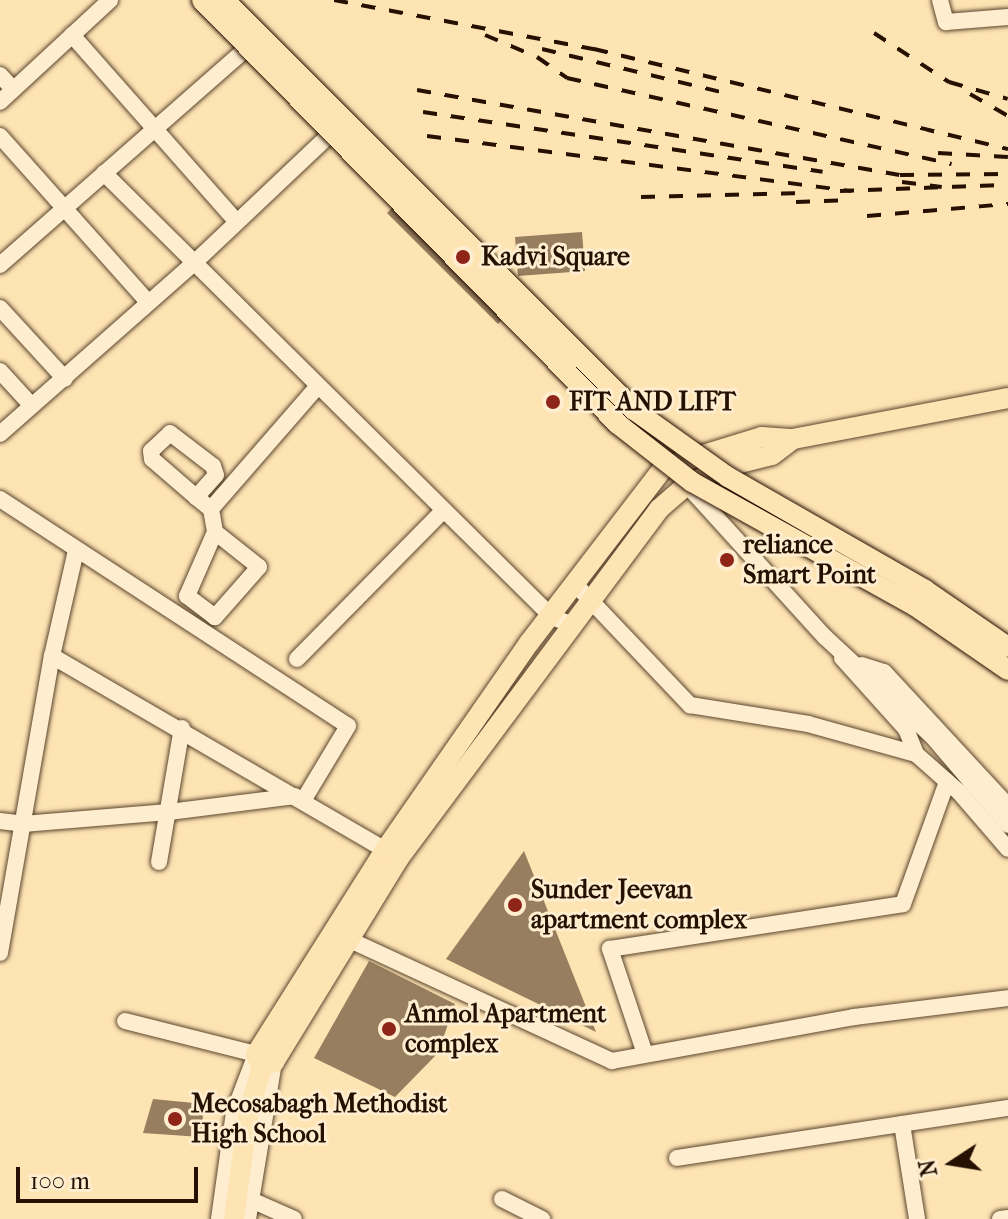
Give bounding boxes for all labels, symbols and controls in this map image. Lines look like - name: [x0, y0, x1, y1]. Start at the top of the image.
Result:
- place label: Kadvi Square: [481, 241, 630, 273]
- marker: Kadvi Square: [452, 246, 474, 268]
- place label: FIT AND LIFT: [569, 386, 736, 418]
- marker: FIT AND LIFT: [544, 393, 562, 411]
- place label: reliance Smart Point: [743, 529, 876, 590]
- marker: reliance Smart Point: [718, 551, 736, 569]
- place label: Sunder Jeevan apartment complex: [531, 874, 747, 936]
- marker: Sunder Jeevan apartment complex: [506, 896, 524, 914]
- place label: Anmol Apartment complex: [405, 998, 606, 1060]
- marker: Anmol Apartment complex: [380, 1020, 398, 1038]
- place label: Mecosabagh Methodist High School: [191, 1088, 447, 1150]
- marker: Mecosabagh Methodist High School: [166, 1110, 184, 1128]
- north arrow: [912, 1123, 992, 1203]
- scale bar: [20, 1151, 202, 1201]
- text: N: [914, 1157, 943, 1179]
- text: 100 m: [30, 1167, 90, 1195]

